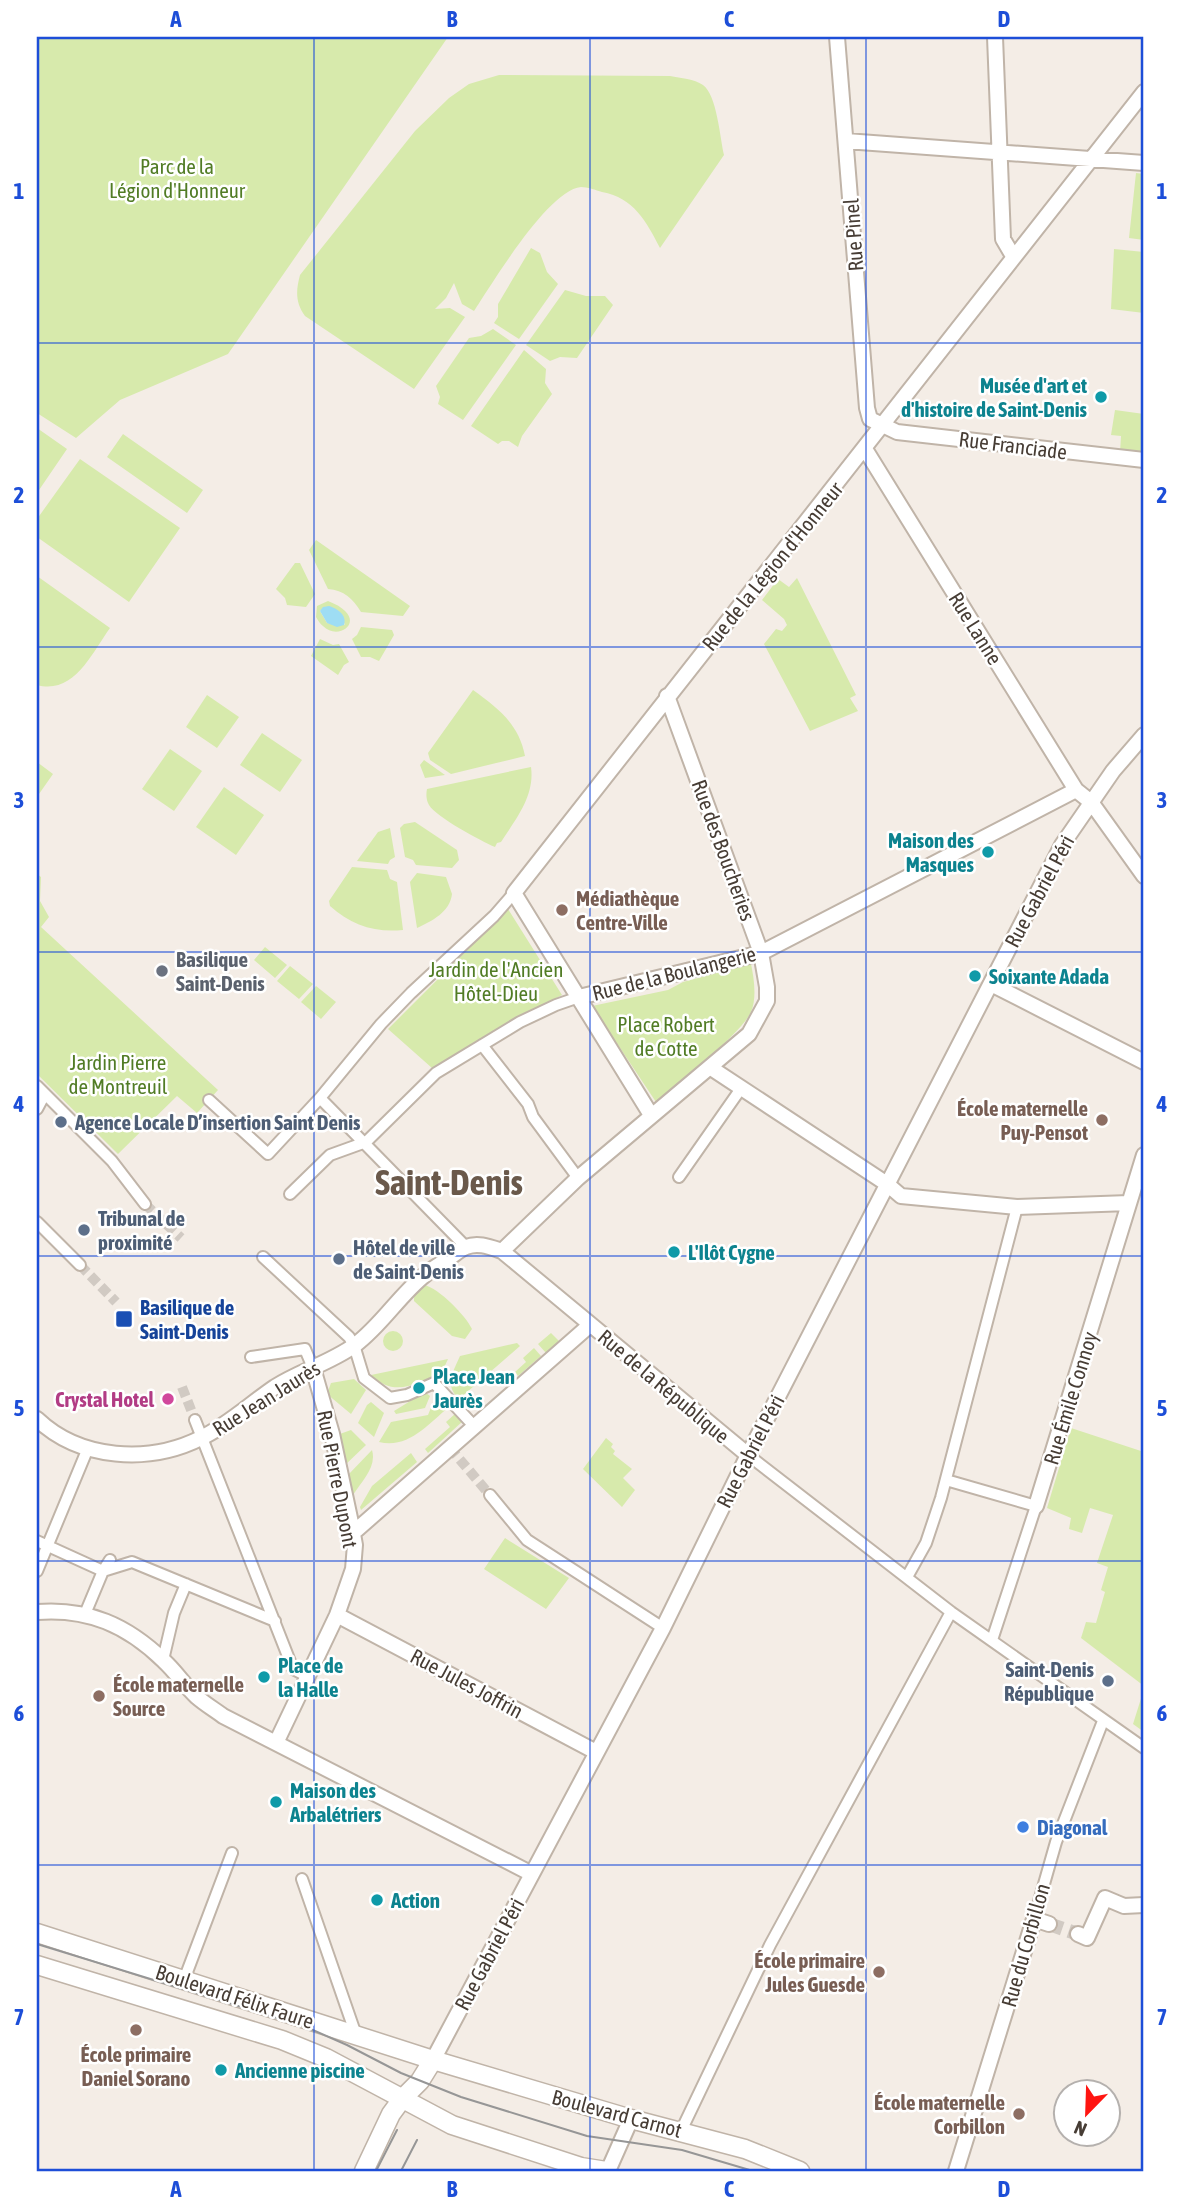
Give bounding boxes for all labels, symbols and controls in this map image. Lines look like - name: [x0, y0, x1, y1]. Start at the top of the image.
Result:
- text: A: [169, 6, 182, 32]
- text: B: [447, 6, 458, 32]
- text: C: [724, 6, 735, 32]
- text: D: [998, 6, 1011, 32]
- park label: Parc de la Légion d'Honneur: [109, 154, 246, 202]
- text: 1: [14, 178, 25, 204]
- text: 1: [1157, 178, 1168, 204]
- street label: Rue Pinel: [838, 197, 868, 272]
- place label: Musée d'art et d'histoire de Saint-Denis: [901, 373, 1088, 421]
- marker: Musée d'art et d'histoire de Saint-Denis: [1093, 389, 1109, 405]
- street label: Rue Franciade: [958, 426, 1068, 464]
- street label: Rue de la Légion d'Honneur: [697, 476, 848, 655]
- text: 2: [14, 482, 24, 508]
- text: 2: [1157, 482, 1167, 508]
- street label: Rue Lanne: [944, 587, 1008, 669]
- street label: Rue des Boucheries: [687, 776, 761, 924]
- text: 3: [14, 787, 24, 813]
- text: 3: [1157, 787, 1167, 813]
- place label: Maison des Masques: [888, 828, 975, 876]
- street label: Rue Gabriel Péri: [999, 831, 1079, 951]
- marker: Maison des Masques: [980, 844, 996, 860]
- place label: Médiathèque Centre-Ville: [576, 886, 679, 934]
- marker: Médiathèque Centre-Ville: [554, 902, 570, 918]
- street label: Rue de la Boulangerie: [590, 941, 758, 1005]
- place label: Basilique Saint-Denis: [176, 947, 265, 995]
- park label: Jardin de l'Ancien Hôtel-Dieu: [429, 957, 563, 1005]
- marker: Basilique Saint-Denis: [154, 963, 170, 979]
- place label: Soixante Adada: [989, 964, 1109, 988]
- marker: Soixante Adada: [967, 968, 983, 984]
- park label: Place Robert de Cotte: [617, 1012, 715, 1060]
- park label: Jardin Pierre de Montreuil: [69, 1050, 168, 1098]
- text: 4: [13, 1091, 25, 1117]
- text: 4: [1156, 1091, 1168, 1117]
- place label: École maternelle Puy-Pensot: [957, 1096, 1088, 1144]
- place label: Agence Locale D’insertion Saint Denis: [74, 1110, 361, 1134]
- marker: École maternelle Puy-Pensot: [1094, 1112, 1110, 1128]
- marker: Agence Locale D’insertion Saint Denis: [53, 1114, 69, 1130]
- district label: Saint-Denis: [375, 1162, 523, 1202]
- place label: Tribunal de proximité: [98, 1206, 185, 1254]
- marker: Tribunal de proximité: [76, 1222, 92, 1238]
- place label: Hôtel de ville de Saint-Denis: [353, 1235, 465, 1283]
- place label: L'Ilôt Cygne: [688, 1240, 775, 1264]
- marker: L'Ilôt Cygne: [666, 1244, 682, 1260]
- marker: Hôtel de ville de Saint-Denis: [331, 1251, 347, 1267]
- place label: Basilique de Saint-Denis: [140, 1295, 234, 1343]
- marker: Basilique de Saint-Denis: [114, 1309, 134, 1329]
- street label: Rue de la République: [594, 1324, 734, 1448]
- street label: Rue Émile Connoy: [1038, 1328, 1102, 1467]
- street label: Rue Jean Jaurès: [208, 1356, 324, 1440]
- place label: Place Jean Jaurès: [432, 1364, 515, 1412]
- marker: Place Jean Jaurès: [411, 1380, 427, 1396]
- place label: Crystal Hotel: [55, 1387, 154, 1411]
- marker: Crystal Hotel: [160, 1391, 176, 1407]
- street label: Rue Gabriel Péri: [711, 1391, 789, 1511]
- text: 5: [14, 1395, 25, 1421]
- text: 5: [1157, 1395, 1168, 1421]
- street label: Rue Pierre Dupont: [313, 1408, 363, 1550]
- street label: Rue Jules Joffrin: [406, 1643, 528, 1723]
- place label: Place de la Halle: [278, 1653, 343, 1701]
- place label: Saint-Denis République: [1004, 1657, 1095, 1705]
- marker: Place de la Halle: [256, 1669, 272, 1685]
- place label: École maternelle Source: [113, 1672, 244, 1720]
- marker: Saint-Denis République: [1100, 1673, 1116, 1689]
- marker: École maternelle Source: [91, 1688, 107, 1704]
- text: 6: [14, 1700, 25, 1726]
- text: 6: [1157, 1700, 1168, 1726]
- place label: Maison des Arbalétriers: [289, 1778, 382, 1826]
- marker: Maison des Arbalétriers: [268, 1794, 284, 1810]
- place label: Diagonal: [1037, 1815, 1108, 1839]
- marker: Diagonal: [1015, 1819, 1031, 1835]
- street label: Rue du Corbillon: [996, 1881, 1054, 2009]
- place label: Action: [390, 1888, 440, 1912]
- marker: Action: [369, 1892, 385, 1908]
- street label: Rue Gabriel Péri: [449, 1894, 529, 2014]
- place label: École primaire Jules Guesde: [754, 1948, 865, 1996]
- street label: Boulevard Félix Faure: [153, 1959, 317, 2033]
- marker: École primaire Jules Guesde: [871, 1964, 887, 1980]
- text: 7: [14, 2004, 24, 2030]
- text: 7: [1157, 2004, 1167, 2030]
- marker: École primaire Daniel Sorano: [128, 2022, 144, 2038]
- place label: École primaire Daniel Sorano: [81, 2042, 191, 2090]
- place label: Ancienne piscine: [234, 2058, 365, 2082]
- marker: Ancienne piscine: [213, 2062, 229, 2078]
- north arrow: [1052, 2078, 1122, 2148]
- street label: Boulevard Carnot: [549, 2084, 685, 2142]
- place label: École maternelle Corbillon: [874, 2090, 1005, 2138]
- marker: École maternelle Corbillon: [1011, 2106, 1027, 2122]
- text: N: [1071, 2116, 1090, 2141]
- text: A: [169, 2176, 182, 2202]
- text: B: [447, 2176, 458, 2202]
- text: C: [724, 2176, 735, 2202]
- text: D: [998, 2176, 1011, 2202]

